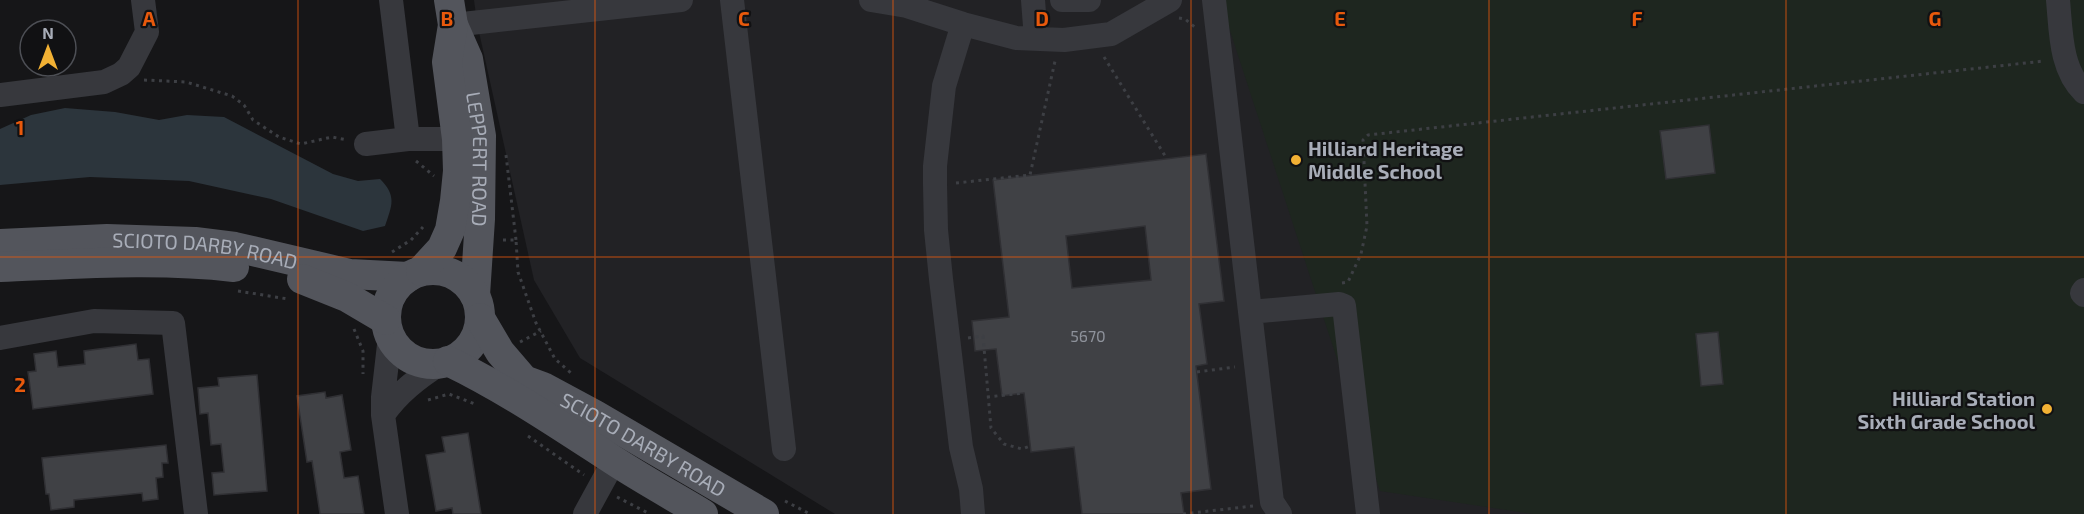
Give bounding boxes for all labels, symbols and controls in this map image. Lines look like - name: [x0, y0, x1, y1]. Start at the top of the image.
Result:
- text: A: [142, 6, 156, 30]
- text: B: [441, 6, 453, 30]
- text: C: [738, 6, 750, 30]
- text: D: [1035, 6, 1049, 30]
- text: E: [1334, 6, 1346, 30]
- text: F: [1631, 6, 1643, 30]
- text: G: [1929, 6, 1941, 30]
- north arrow: [18, 18, 78, 78]
- text: N: [42, 23, 54, 42]
- street label: LEPPERT ROAD: [462, 90, 493, 227]
- text: 1: [16, 115, 24, 139]
- place label: Hilliard Heritage Middle School: [1308, 136, 1464, 183]
- marker: Hilliard Heritage Middle School: [1289, 153, 1303, 167]
- street label: SCIOTO DARBY ROAD: [112, 227, 300, 273]
- house number: 5670: [1070, 326, 1106, 345]
- text: 2: [14, 372, 26, 396]
- place label: Hilliard Station Sixth Grade School: [1857, 386, 2035, 433]
- street label: SCIOTO DARBY ROAD: [557, 387, 730, 501]
- marker: Hilliard Station Sixth Grade School: [2040, 402, 2054, 416]

